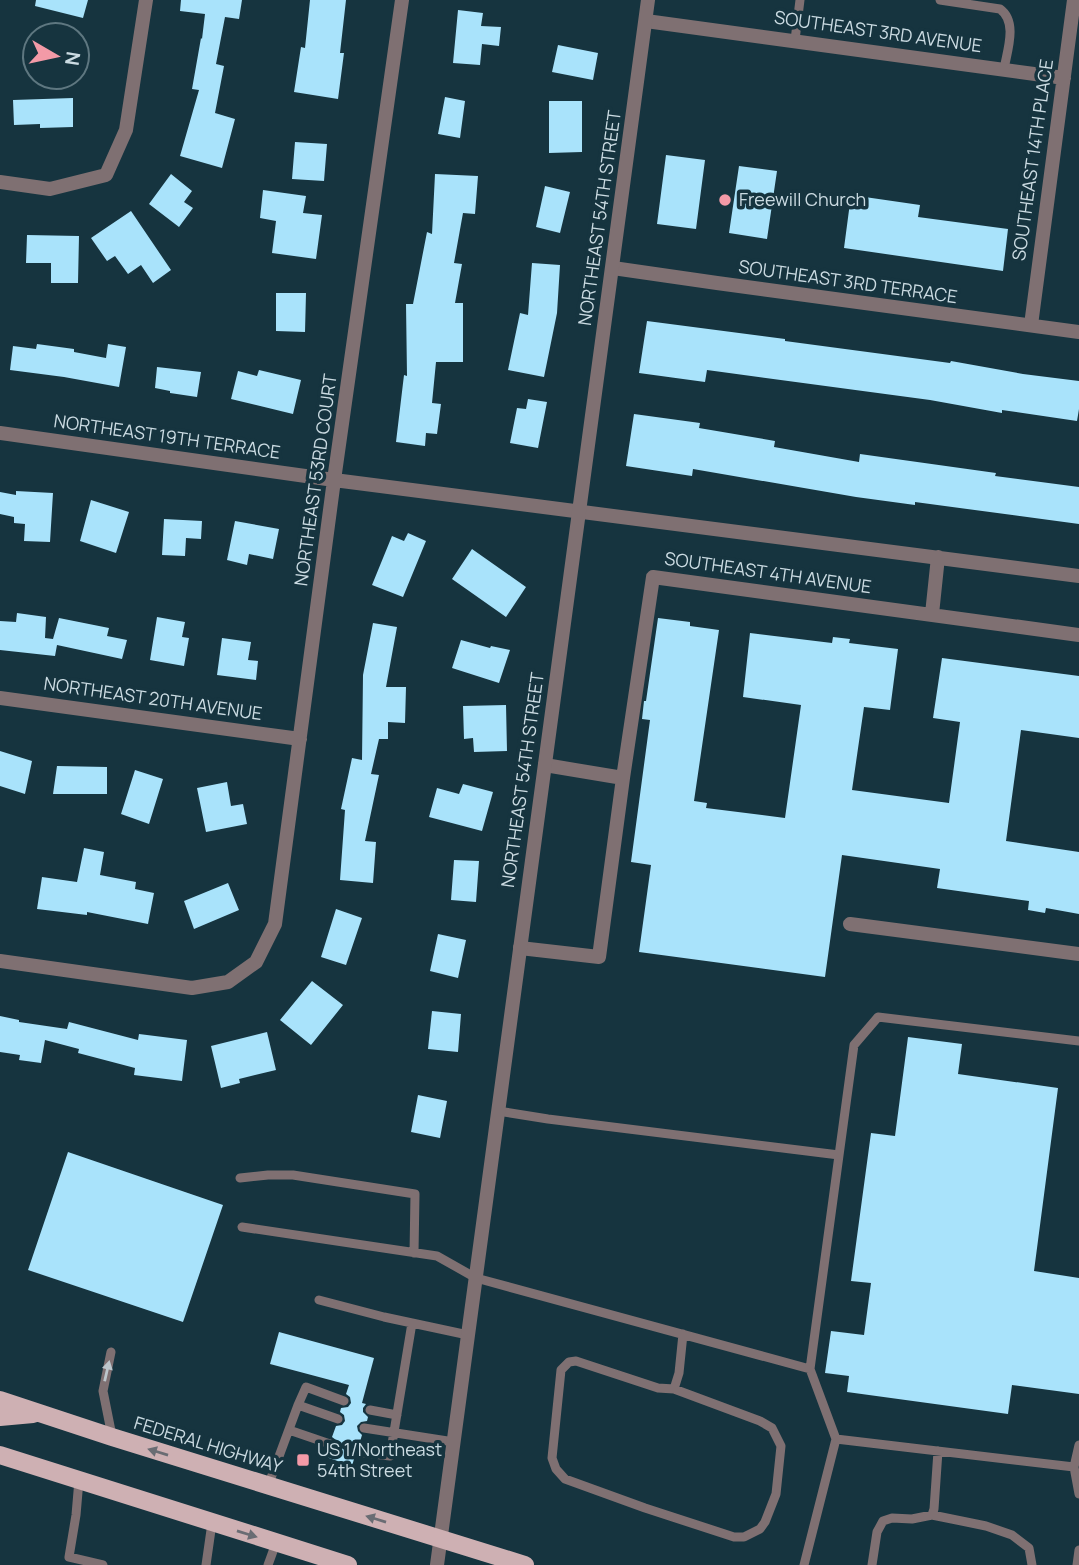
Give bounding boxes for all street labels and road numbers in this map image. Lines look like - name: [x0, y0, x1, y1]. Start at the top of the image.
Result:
- street label: SOUTHEAST 3RD AVENUE: [773, 5, 984, 57]
- street label: SOUTHEAST 14TH PLACE: [1006, 57, 1058, 262]
- street label: NORTHEAST 54TH STREET: [572, 109, 626, 327]
- street label: SOUTHEAST 3RD TERRACE: [737, 254, 959, 308]
- street label: NORTHEAST 53RD COURT: [288, 372, 342, 587]
- street label: NORTHEAST 19TH TERRACE: [52, 408, 282, 464]
- street label: SOUTHEAST 4TH AVENUE: [663, 546, 873, 598]
- street label: NORTHEAST 20TH AVENUE: [42, 671, 264, 725]
- street label: NORTHEAST 54TH STREET: [495, 671, 549, 889]
- street label: FEDERAL HIGHWAY: [131, 1410, 286, 1478]

